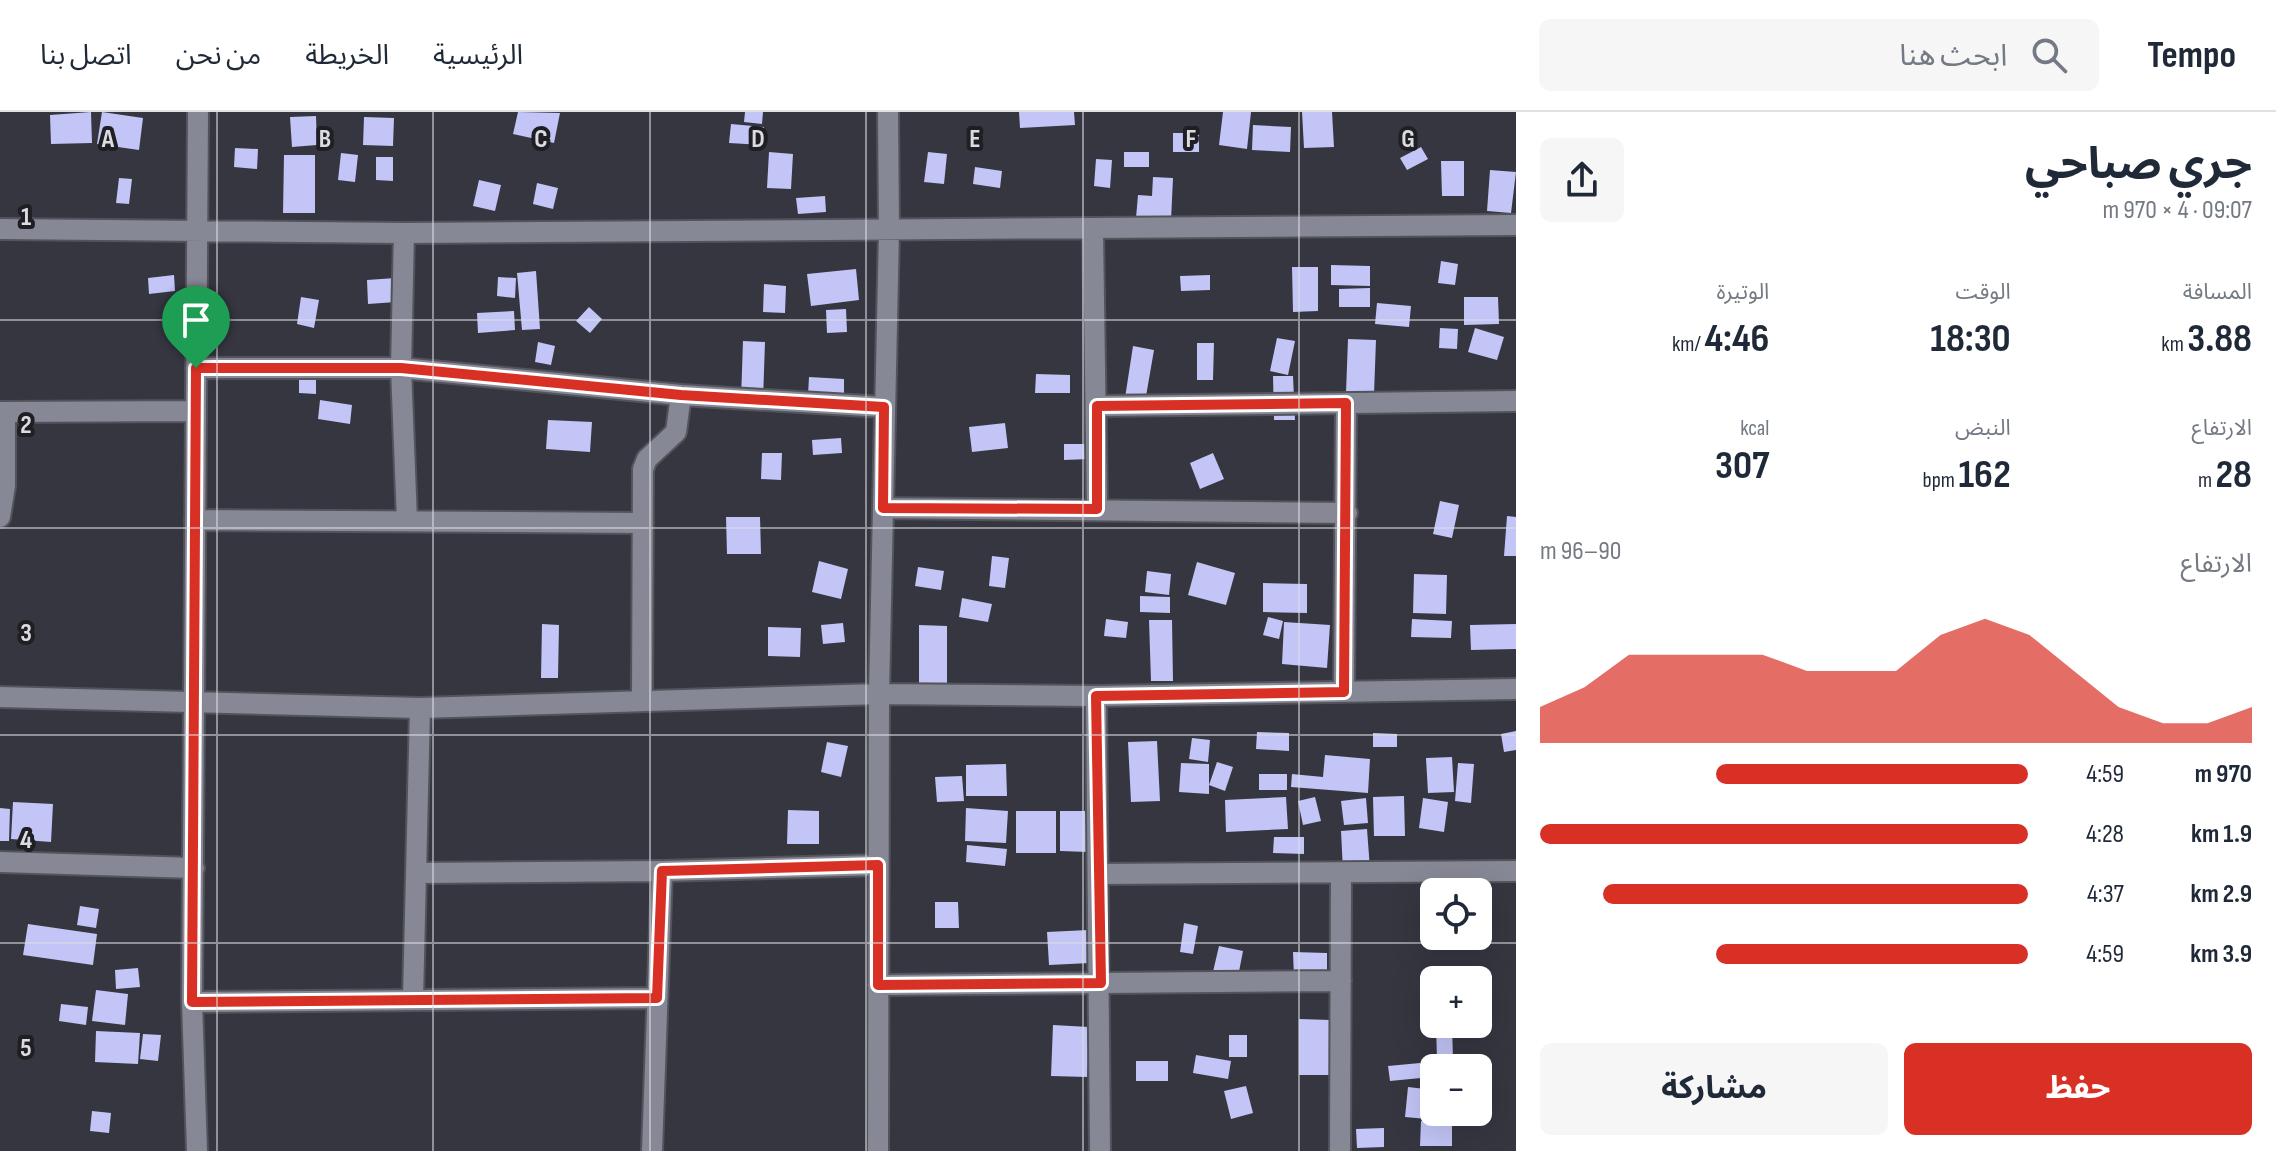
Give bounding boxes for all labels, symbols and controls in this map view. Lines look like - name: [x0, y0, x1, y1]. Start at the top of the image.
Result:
- search box: [1539, 19, 2099, 91]
- icon: search: [2027, 33, 2071, 77]
- text: Tempo: [2147, 33, 2236, 78]
- text: ابحث هنا: [1899, 38, 2007, 74]
- text: اتصل بنا: [40, 39, 132, 72]
- text: من نحن: [176, 39, 261, 72]
- text: الخريطة: [305, 39, 389, 72]
- text: الرئيسية: [433, 39, 523, 72]
- text: A: [101, 124, 115, 155]
- text: B: [319, 124, 331, 155]
- text: C: [534, 124, 548, 155]
- text: D: [751, 124, 765, 155]
- text: E: [969, 124, 981, 155]
- text: F: [1186, 124, 1197, 155]
- text: G: [1401, 124, 1415, 155]
- button: share: [1540, 138, 1624, 222]
- text: جري صباحي: [2025, 138, 2252, 191]
- text: 09:07 · 4 × 970 m: [2102, 195, 2252, 226]
- text: 1: [21, 202, 31, 233]
- text: الوتيرة: [1716, 279, 1769, 306]
- text: الوقت: [1955, 279, 2011, 306]
- text: المسافة: [2183, 279, 2252, 306]
- pin: [162, 286, 230, 368]
- icon: arrive: [174, 298, 218, 342]
- text: 4:46: [1704, 315, 1769, 363]
- text: 18:30: [1930, 315, 2011, 363]
- text: 3.88: [2187, 315, 2252, 363]
- text: /km: [1672, 331, 1704, 358]
- text: km: [2161, 331, 2187, 358]
- text: 2: [20, 410, 32, 441]
- text: kcal: [1740, 415, 1769, 442]
- text: النبض: [1955, 415, 2011, 442]
- text: الارتفاع: [2192, 415, 2252, 442]
- text: 307: [1715, 442, 1769, 490]
- text: 162: [1958, 451, 2011, 499]
- text: 28: [2216, 451, 2252, 499]
- text: bpm: [1923, 467, 1958, 494]
- text: m: [2198, 467, 2216, 494]
- text: 90–96 m: [1540, 536, 1621, 567]
- text: الارتفاع: [2181, 549, 2252, 580]
- text: 3: [20, 618, 32, 649]
- text: 4:59: [2086, 759, 2124, 790]
- text: 970 m: [2195, 759, 2252, 790]
- text: 4:28: [2086, 819, 2124, 850]
- text: 1.9 km: [2191, 819, 2252, 850]
- text: 4: [20, 825, 32, 856]
- map controls: [1420, 878, 1492, 1126]
- button: locate: [1420, 878, 1492, 950]
- text: 4:37: [2087, 879, 2124, 910]
- text: 2.9 km: [2190, 879, 2252, 910]
- text: 4:59: [2086, 939, 2124, 970]
- text: 3.9 km: [2190, 939, 2252, 970]
- button: +: [1420, 966, 1492, 1038]
- text: 5: [20, 1033, 32, 1064]
- button: مشاركة: [1540, 1043, 1888, 1135]
- button: حفظ: [1904, 1043, 2252, 1135]
- button: −: [1420, 1054, 1492, 1126]

